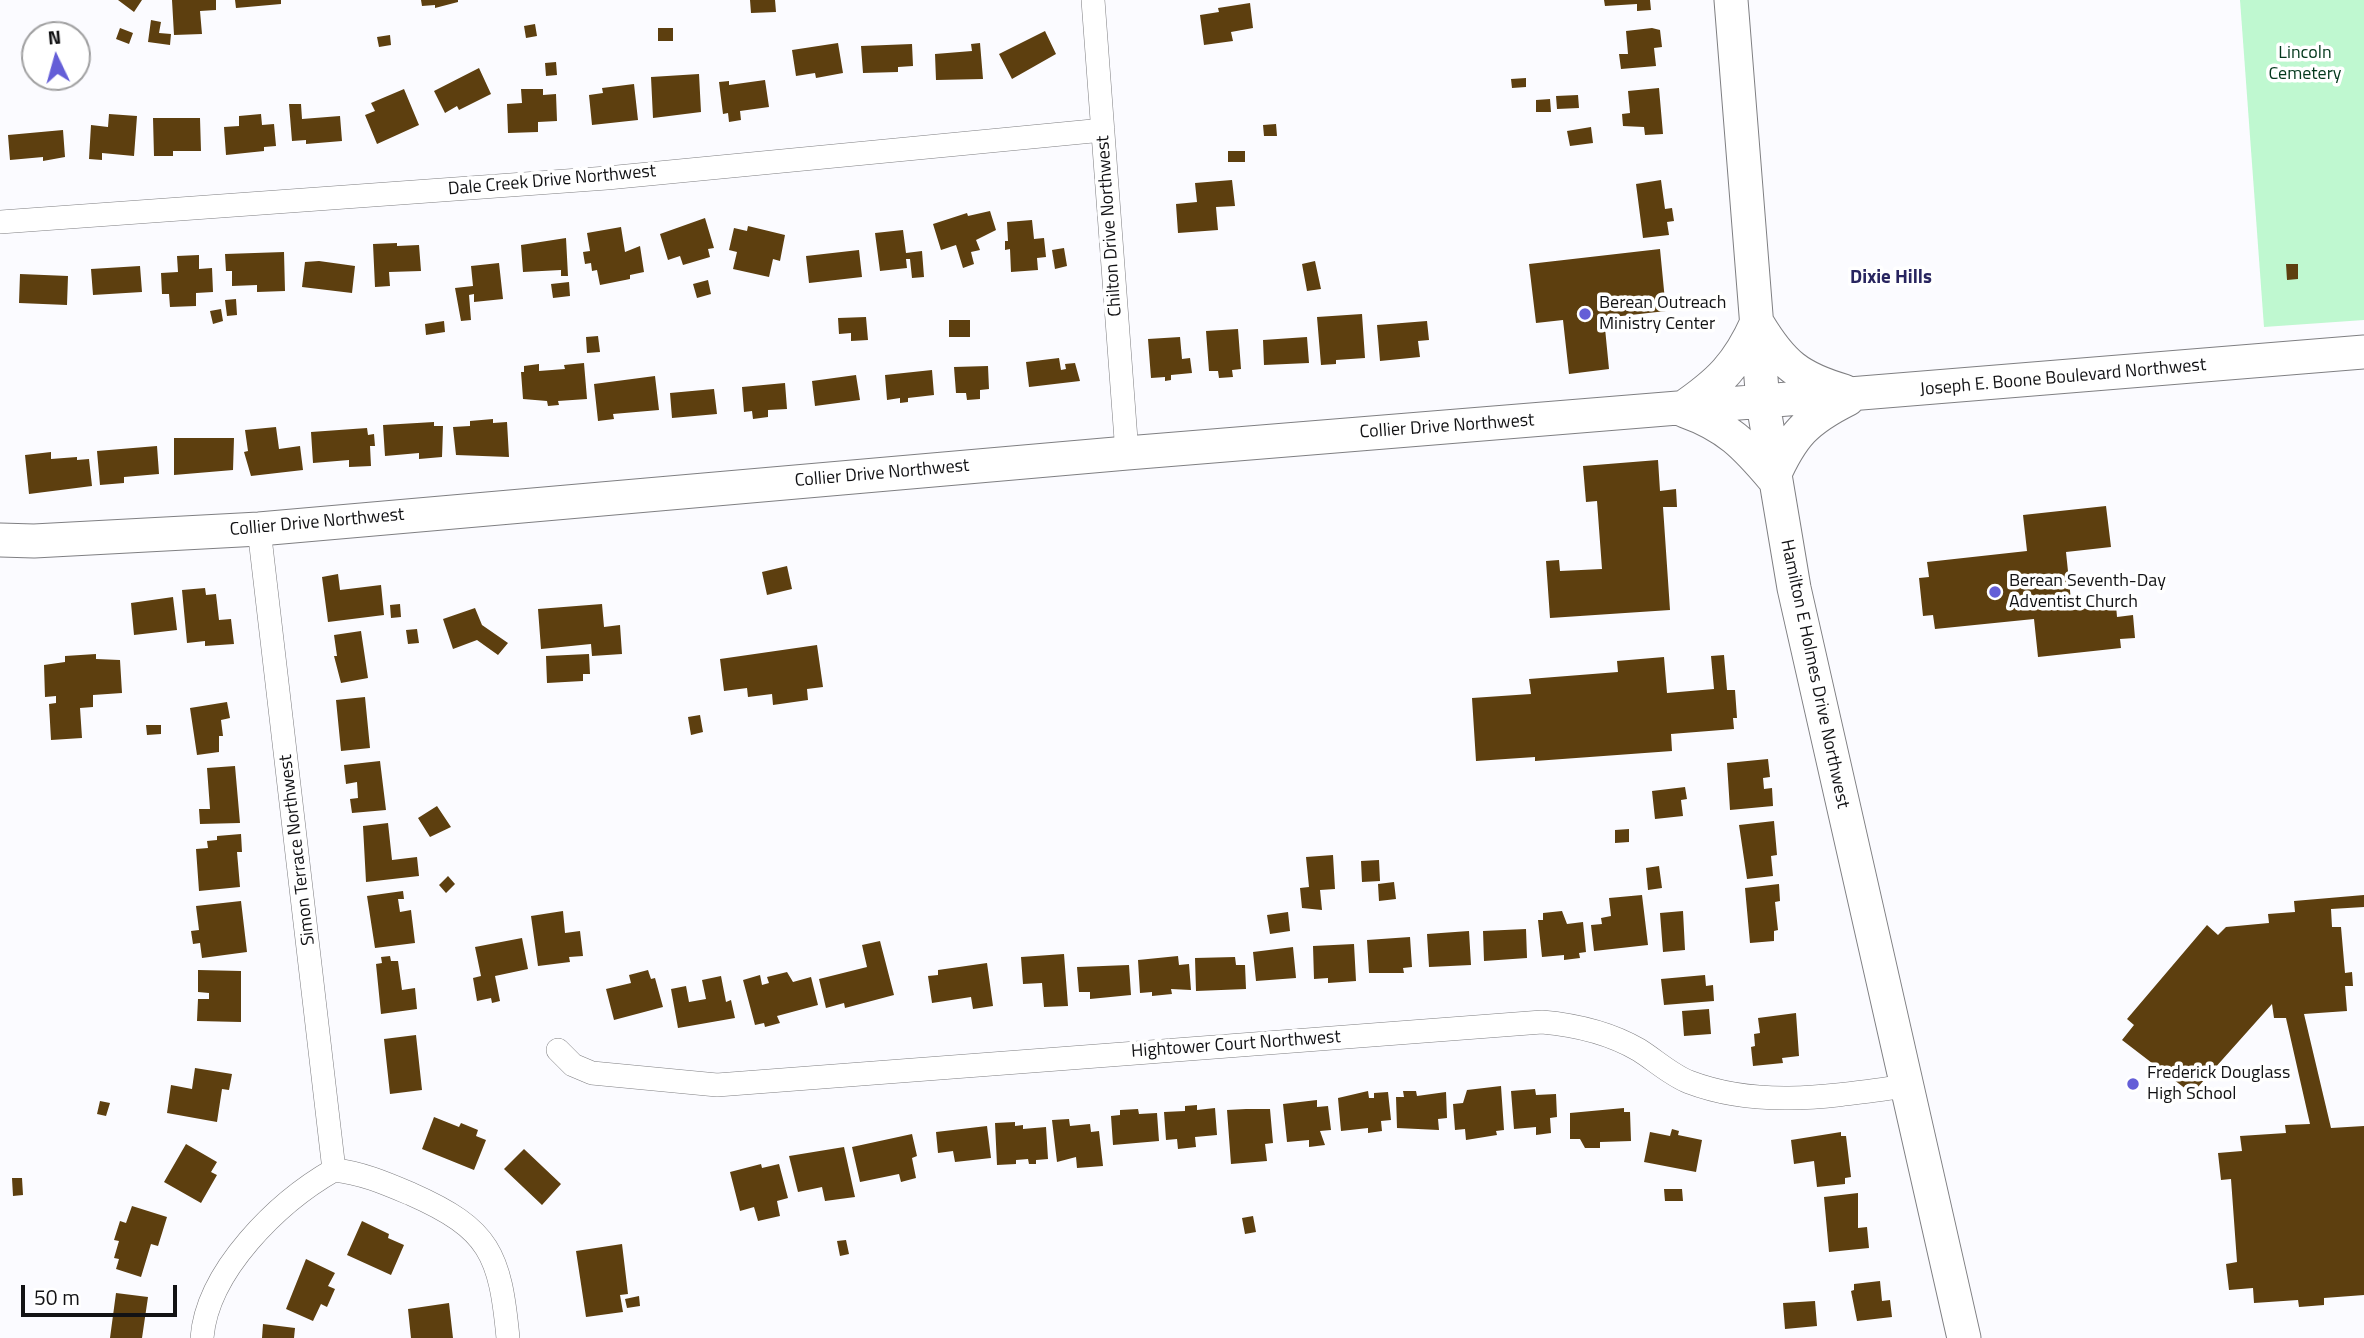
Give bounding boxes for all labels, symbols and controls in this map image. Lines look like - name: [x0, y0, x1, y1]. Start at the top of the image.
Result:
- north arrow: [21, 21, 91, 91]
- text: N: [46, 22, 62, 52]
- park label: Lincoln Cemetery: [2268, 43, 2342, 86]
- street label: Chilton Drive Northwest: [1093, 135, 1127, 317]
- street label: Dale Creek Drive Northwest: [447, 161, 657, 201]
- district label: Dixie Hills: [1850, 267, 1932, 289]
- place label: Berean Outreach Ministry Center: [1599, 293, 1726, 336]
- marker: Berean Outreach Ministry Center: [1577, 306, 1593, 322]
- street label: Joseph E. Boone Boulevard Northwest: [1919, 355, 2207, 401]
- street label: Collier Drive Northwest: [1359, 410, 1535, 444]
- street label: Collier Drive Northwest: [794, 456, 970, 492]
- street label: Collier Drive Northwest: [229, 505, 405, 541]
- street label: Hamilton E Holmes Drive Northwest: [1775, 538, 1853, 810]
- place label: Berean Seventh-Day Adventist Church: [2009, 571, 2166, 614]
- marker: Berean Seventh-Day Adventist Church: [1987, 584, 2003, 600]
- street label: Simon Terrace Northwest: [276, 753, 320, 947]
- street label: Hightower Court Northwest: [1131, 1027, 1341, 1063]
- place label: Frederick Douglass High School: [2147, 1063, 2290, 1106]
- marker: Frederick Douglass High School: [2125, 1076, 2141, 1092]
- scale bar: [24, 1272, 180, 1316]
- text: 50 m: [34, 1281, 80, 1313]

